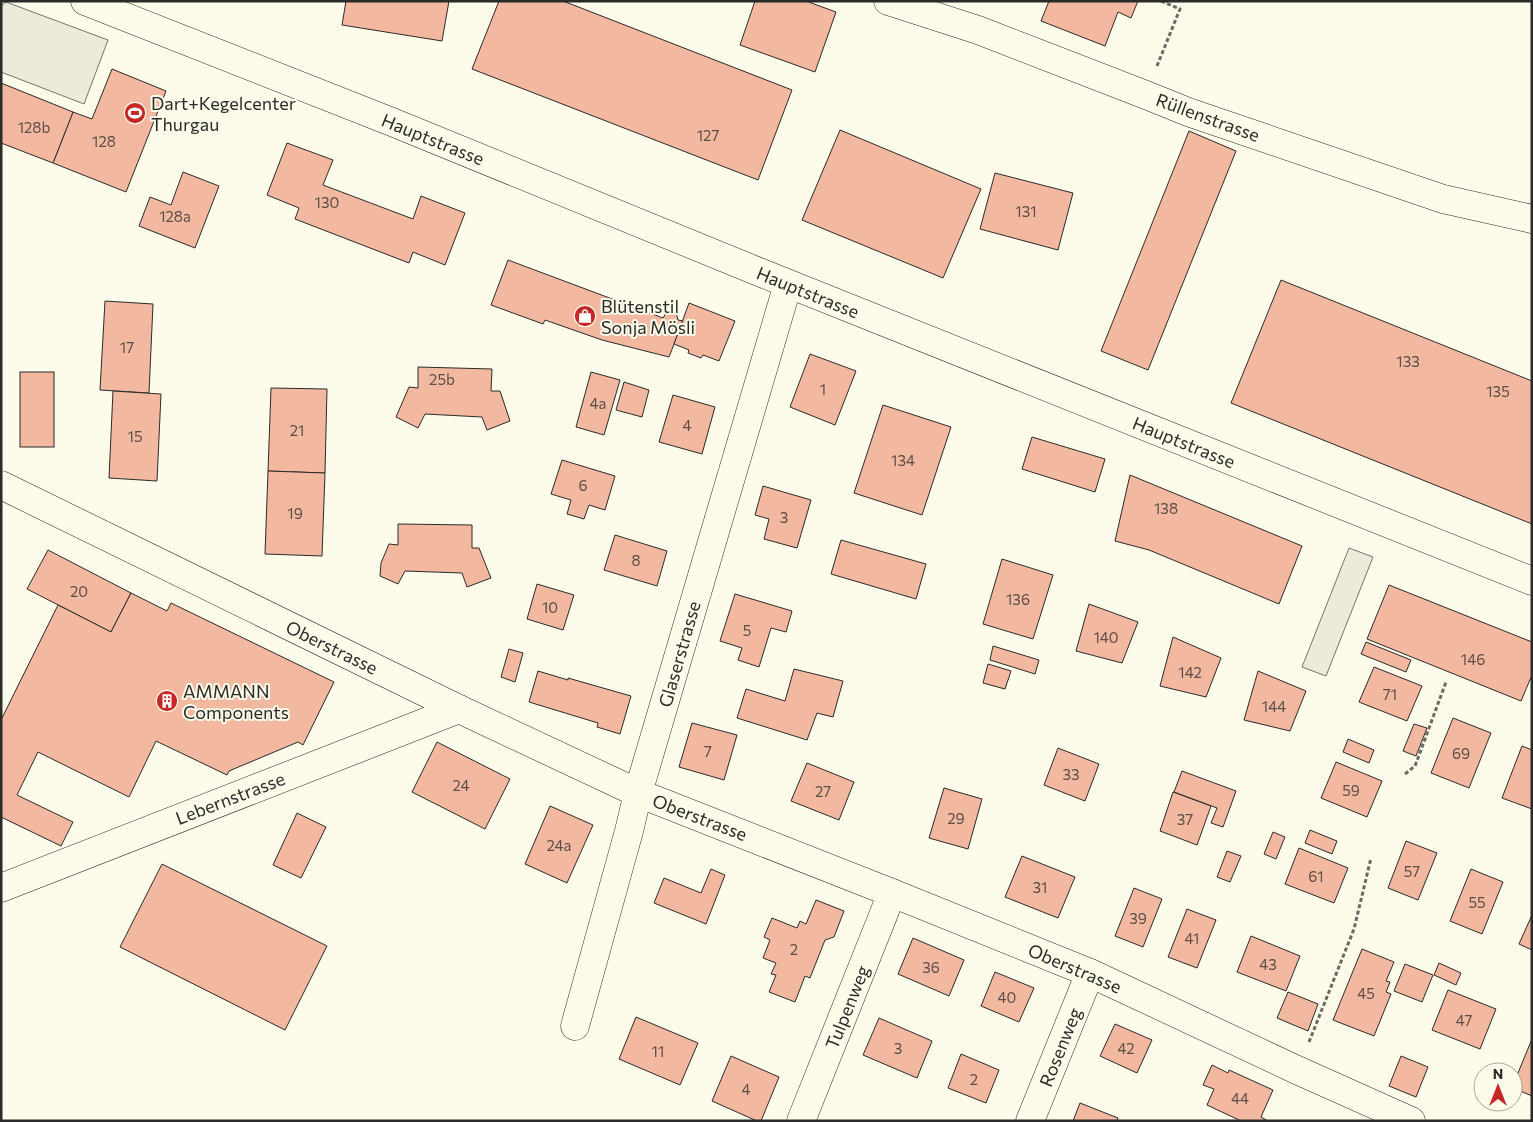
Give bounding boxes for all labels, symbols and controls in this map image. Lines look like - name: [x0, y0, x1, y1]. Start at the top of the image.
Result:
- street label: Rüllenstrasse: [1153, 88, 1263, 146]
- place label: Dart+Kegelcenter Thurgau: [151, 92, 296, 135]
- sports icon: Dart+Kegelcenter Thurgau: [123, 101, 147, 125]
- street label: Hauptstrasse: [379, 108, 487, 170]
- house number: 128b: [18, 118, 50, 136]
- house number: 127: [697, 126, 719, 144]
- house number: 128: [92, 132, 116, 150]
- house number: 130: [315, 193, 339, 211]
- house number: 131: [1015, 202, 1037, 220]
- house number: 128a: [159, 207, 191, 225]
- street label: Hauptstrasse: [754, 261, 862, 323]
- place label: Blütenstil Sonja Mösli: [601, 295, 695, 338]
- shop icon: Blütenstil Sonja Mösli: [573, 304, 597, 328]
- house number: 17: [120, 338, 134, 356]
- house number: 133: [1396, 352, 1420, 370]
- house number: 25b: [429, 370, 455, 388]
- house number: 1: [820, 380, 826, 398]
- house number: 135: [1486, 382, 1510, 400]
- house number: 4a: [590, 394, 606, 412]
- street label: Hauptstrasse: [1130, 411, 1238, 473]
- house number: 4: [683, 416, 692, 434]
- house number: 21: [290, 421, 304, 439]
- house number: 15: [127, 427, 143, 445]
- house number: 134: [891, 451, 915, 469]
- house number: 6: [578, 476, 588, 494]
- house number: 138: [1154, 499, 1178, 517]
- house number: 19: [287, 504, 303, 522]
- house number: 3: [780, 508, 788, 526]
- house number: 8: [631, 551, 641, 569]
- house number: 20: [70, 582, 88, 600]
- house number: 136: [1006, 590, 1030, 608]
- house number: 10: [542, 598, 558, 616]
- street label: Glaserstrasse: [653, 598, 705, 710]
- street label: Oberstrasse: [282, 615, 382, 679]
- house number: 5: [743, 621, 751, 639]
- house number: 140: [1093, 628, 1119, 646]
- house number: 146: [1461, 650, 1485, 668]
- house number: 142: [1178, 663, 1202, 681]
- place label: AMMANN Components: [183, 680, 289, 723]
- house number: 71: [1383, 685, 1397, 703]
- building icon: AMMANN Components: [155, 689, 179, 713]
- house number: 144: [1262, 697, 1286, 715]
- house number: 7: [704, 742, 712, 760]
- house number: 69: [1452, 744, 1470, 762]
- house number: 33: [1062, 765, 1080, 783]
- street label: Lebernstrasse: [172, 767, 288, 829]
- house number: 24: [452, 776, 470, 794]
- house number: 59: [1342, 781, 1360, 799]
- house number: 27: [815, 782, 831, 800]
- street label: Oberstrasse: [650, 789, 750, 845]
- house number: 29: [947, 809, 965, 827]
- house number: 37: [1177, 810, 1193, 828]
- house number: 24a: [547, 836, 571, 854]
- house number: 57: [1404, 862, 1420, 880]
- house number: 61: [1308, 867, 1324, 885]
- house number: 31: [1033, 878, 1047, 896]
- house number: 55: [1468, 893, 1486, 911]
- house number: 39: [1129, 909, 1147, 927]
- house number: 41: [1185, 929, 1199, 947]
- street label: Oberstrasse: [1025, 938, 1125, 998]
- house number: 2: [790, 940, 798, 958]
- house number: 43: [1259, 955, 1277, 973]
- house number: 36: [922, 958, 940, 976]
- street label: Tulpenweg: [820, 962, 874, 1052]
- house number: 45: [1357, 984, 1375, 1002]
- house number: 40: [998, 988, 1016, 1006]
- street label: Rosenweg: [1034, 1004, 1086, 1090]
- house number: 47: [1456, 1011, 1472, 1029]
- house number: 3: [894, 1039, 902, 1057]
- house number: 42: [1117, 1039, 1135, 1057]
- house number: 11: [652, 1042, 664, 1060]
- north arrow: [1473, 1062, 1523, 1112]
- text: N: [1493, 1065, 1503, 1082]
- house number: 2: [970, 1070, 978, 1088]
- house number: 4: [742, 1080, 751, 1098]
- house number: 44: [1231, 1089, 1249, 1107]

